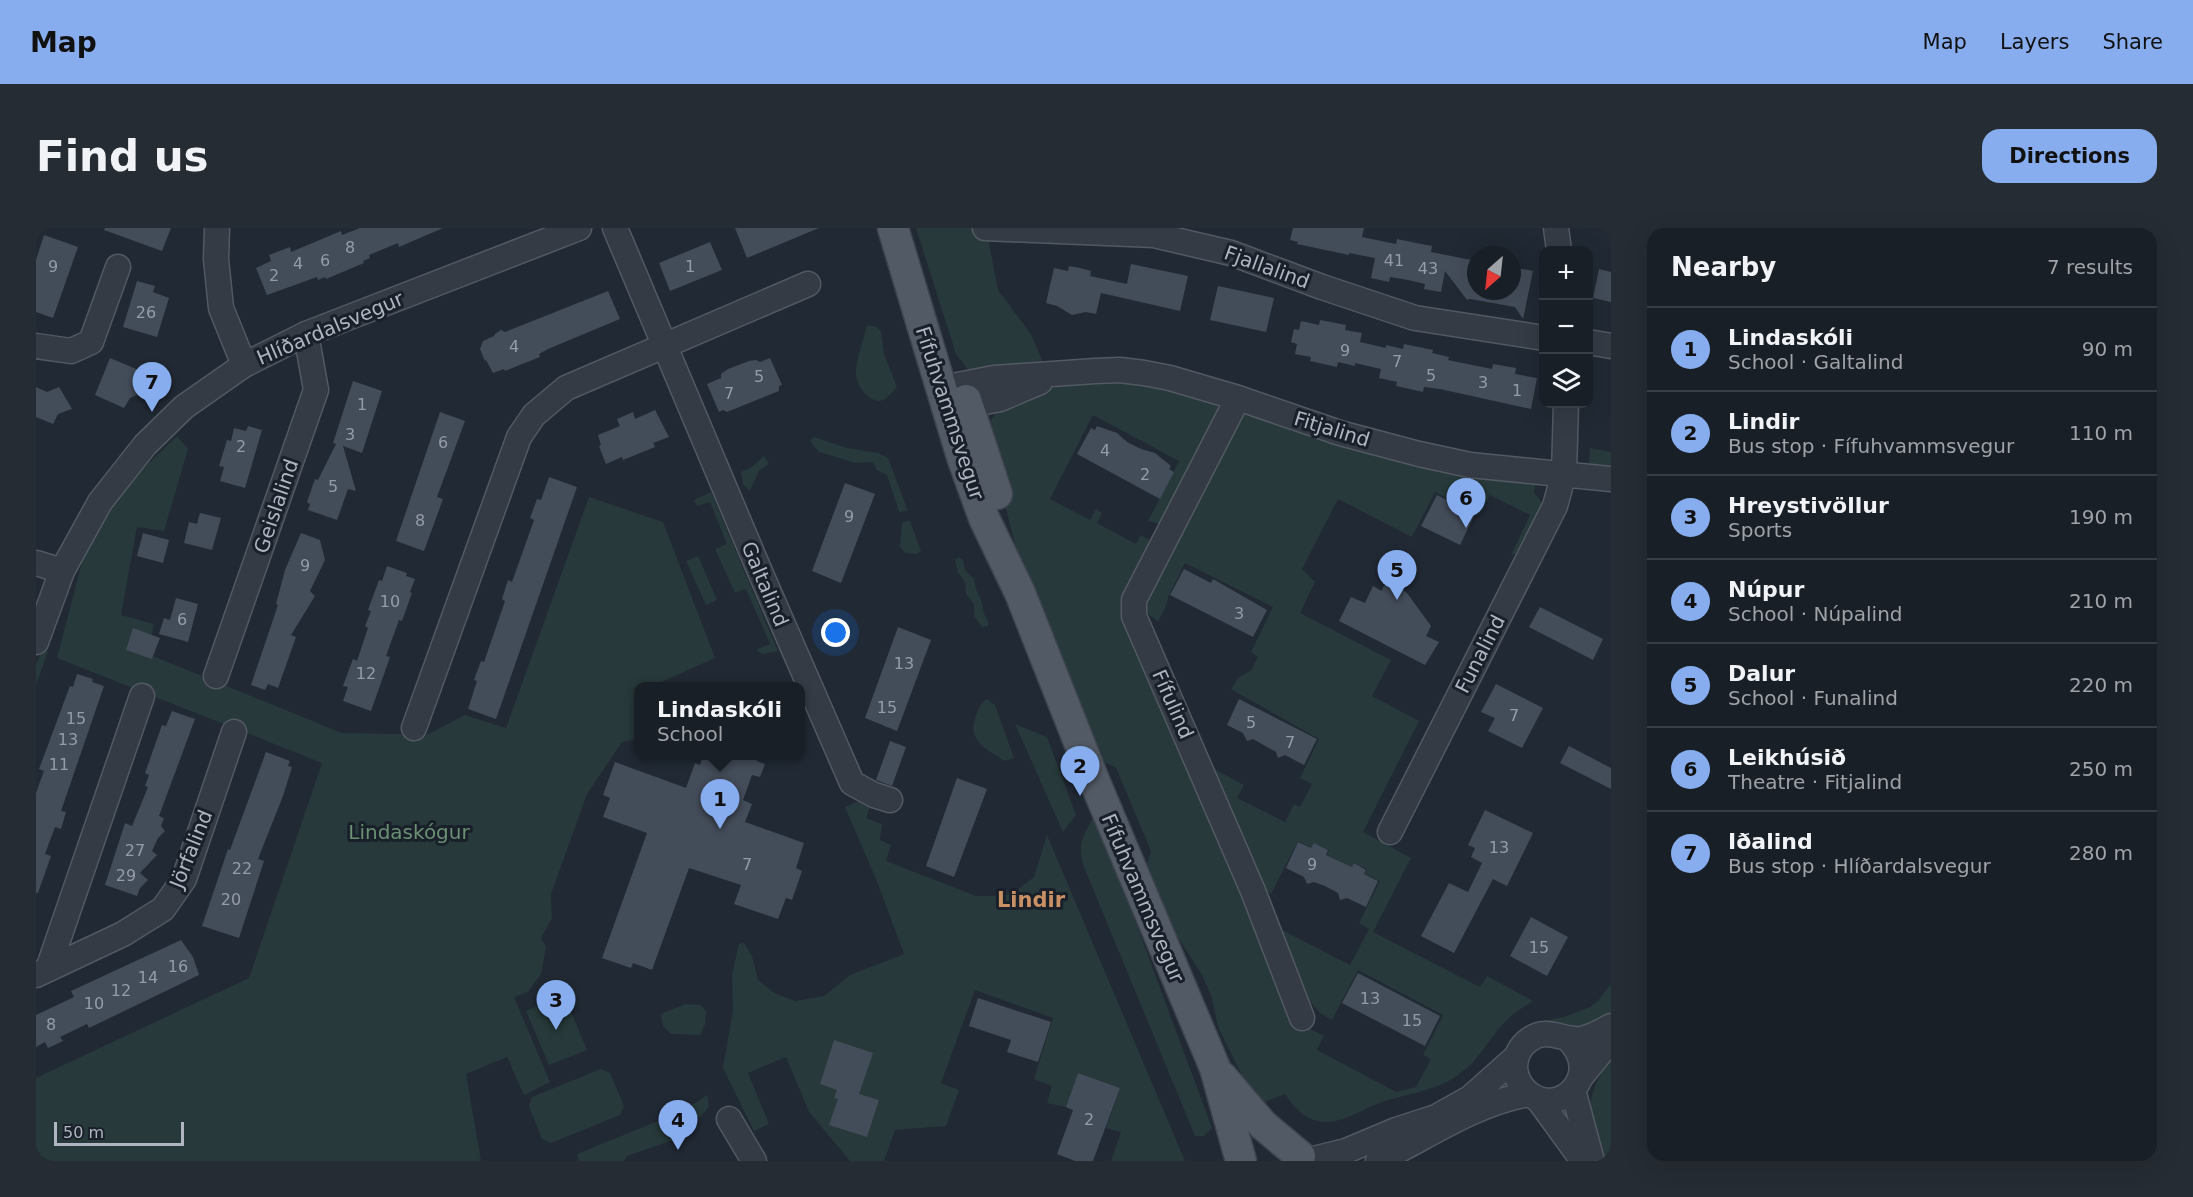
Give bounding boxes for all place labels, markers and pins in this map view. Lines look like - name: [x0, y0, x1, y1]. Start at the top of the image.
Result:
- pin: 7: [132, 362, 172, 412]
- pin: 6: [1446, 478, 1486, 528]
- pin: 5: [1378, 550, 1416, 600]
- pin: 2: [1060, 746, 1100, 796]
- pin: 1: [700, 780, 740, 829]
- pin: 3: [536, 980, 576, 1030]
- pin: 4: [658, 1100, 698, 1150]

